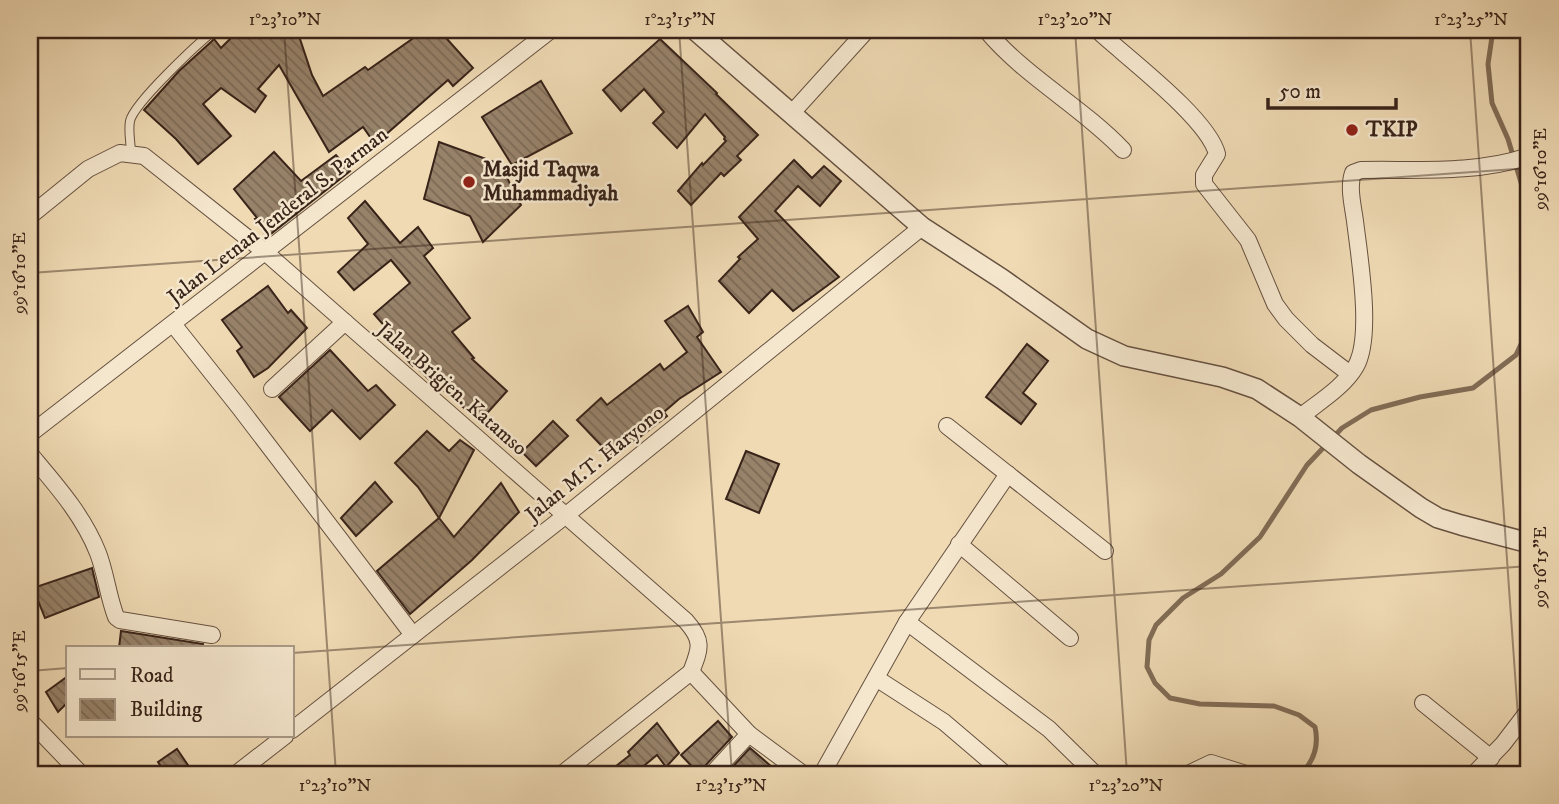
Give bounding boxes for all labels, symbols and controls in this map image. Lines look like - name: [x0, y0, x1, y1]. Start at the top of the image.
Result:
- text: 1°23'10"N: [249, 9, 321, 31]
- text: 1°23'15"N: [644, 9, 716, 31]
- text: 1°23'20"N: [1038, 9, 1113, 31]
- text: 1°23'25"N: [1434, 9, 1508, 31]
- scale bar: [1268, 66, 1396, 110]
- text: 50 m: [1279, 79, 1321, 105]
- place label: TKIP: [1365, 117, 1418, 143]
- street label: Jalan Letnan Jenderal S. Parman: [161, 122, 394, 311]
- marker: TKIP: [1344, 122, 1360, 138]
- text: 99°16'10"E: [1530, 128, 1552, 211]
- place label: Masjid Taqwa Muhammadiyah: [483, 157, 619, 207]
- marker: Masjid Taqwa Muhammadiyah: [461, 174, 477, 190]
- text: 99°16'10"E: [9, 232, 31, 315]
- street label: Jalan Brigjen. Katamso: [370, 315, 533, 461]
- street label: Jalan M.T. Haryono: [519, 400, 670, 529]
- text: 99°16'15"E: [1530, 526, 1552, 609]
- text: 99°16'15"E: [9, 630, 31, 713]
- legend: [66, 646, 294, 738]
- text: Road: [130, 663, 174, 689]
- text: Building: [130, 697, 203, 723]
- text: 1°23'10"N: [299, 775, 371, 797]
- text: 1°23'15"N: [695, 775, 767, 797]
- text: 1°23'20"N: [1089, 775, 1164, 797]

